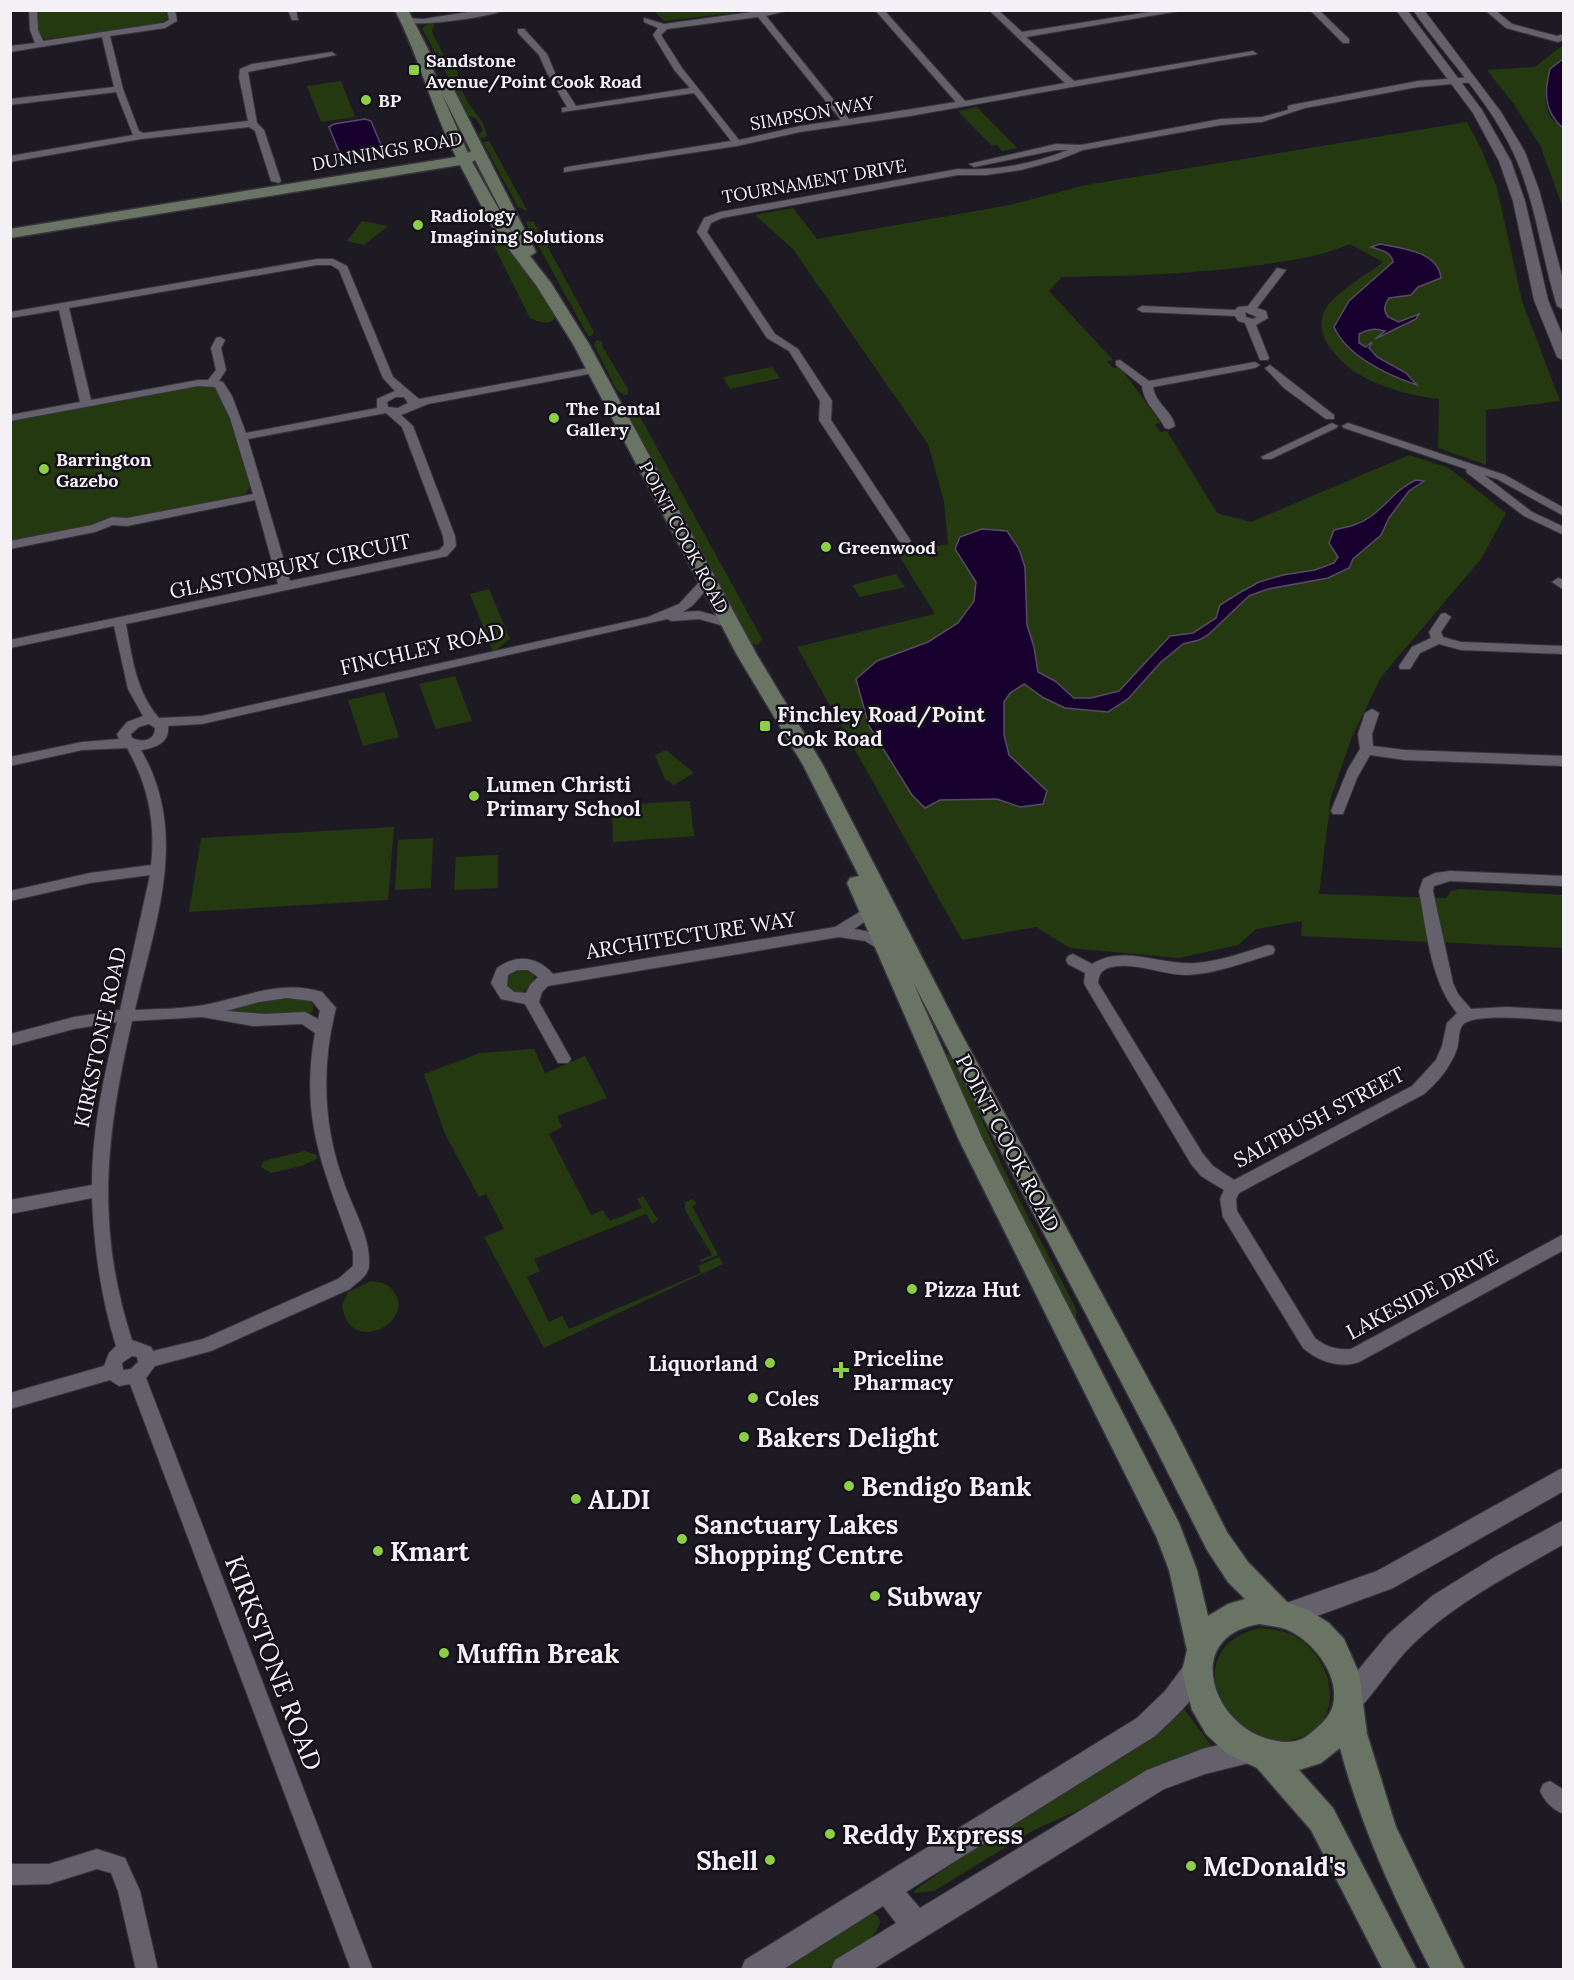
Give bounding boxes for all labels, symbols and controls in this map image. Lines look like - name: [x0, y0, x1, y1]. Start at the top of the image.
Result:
- place label: Sandstone Avenue/Point Cook Road: [426, 49, 642, 93]
- marker: Sandstone Avenue/Point Cook Road: [407, 63, 421, 77]
- place label: BP: [378, 89, 402, 112]
- street label: SIMPSON WAY: [748, 91, 876, 135]
- marker: BP: [359, 93, 373, 107]
- street label: DUNNINGS ROAD: [310, 126, 464, 176]
- street label: TOURNAMENT DRIVE: [720, 153, 908, 209]
- place label: Radiology Imagining Solutions: [430, 204, 604, 248]
- marker: Radiology Imagining Solutions: [411, 218, 425, 232]
- place label: The Dental Gallery: [566, 397, 661, 441]
- marker: The Dental Gallery: [547, 411, 561, 425]
- place label: Barrington Gazebo: [56, 448, 152, 492]
- street label: POINT COOK ROAD: [634, 457, 734, 617]
- marker: Barrington Gazebo: [37, 462, 51, 476]
- street label: GLASTONBURY CIRCUIT: [167, 527, 413, 605]
- place label: Greenwood: [838, 536, 936, 559]
- marker: Greenwood: [819, 540, 833, 554]
- street label: FINCHLEY ROAD: [337, 617, 507, 681]
- place label: Finchley Road/Point Cook Road: [777, 701, 986, 752]
- marker: Finchley Road/Point Cook Road: [758, 719, 772, 733]
- place label: Lumen Christi Primary School: [486, 771, 641, 822]
- marker: Lumen Christi Primary School: [467, 789, 481, 803]
- street label: ARCHITECTURE WAY: [583, 905, 799, 965]
- street label: KIRKSTONE ROAD: [68, 944, 132, 1130]
- street label: POINT COOK ROAD: [950, 1050, 1066, 1236]
- street label: SALTBUSH STREET: [1229, 1060, 1409, 1174]
- street label: LAKESIDE DRIVE: [1341, 1243, 1503, 1345]
- place label: Pizza Hut: [924, 1276, 1021, 1303]
- marker: Pizza Hut: [905, 1282, 919, 1296]
- place label: Priceline Pharmacy: [853, 1345, 954, 1396]
- place label: Liquorland: [648, 1350, 758, 1377]
- marker: Liquorland: [763, 1356, 777, 1370]
- marker: Priceline Pharmacy: [834, 1363, 848, 1377]
- place label: Coles: [765, 1385, 819, 1412]
- marker: Coles: [746, 1391, 760, 1405]
- place label: Bakers Delight: [756, 1421, 940, 1454]
- marker: Bakers Delight: [737, 1430, 751, 1444]
- place label: Bendigo Bank: [861, 1470, 1031, 1503]
- marker: Bendigo Bank: [842, 1479, 856, 1493]
- place label: ALDI: [588, 1483, 651, 1516]
- marker: ALDI: [569, 1492, 583, 1506]
- place label: Sanctuary Lakes Shopping Centre: [694, 1508, 903, 1571]
- marker: Sanctuary Lakes Shopping Centre: [675, 1532, 689, 1546]
- place label: Kmart: [390, 1535, 471, 1568]
- marker: Kmart: [371, 1544, 385, 1558]
- street label: KIRKSTONE ROAD: [218, 1551, 330, 1775]
- place label: Subway: [887, 1580, 982, 1613]
- marker: Subway: [868, 1589, 882, 1603]
- place label: Muffin Break: [456, 1637, 619, 1670]
- marker: Muffin Break: [437, 1646, 451, 1660]
- place label: Reddy Express: [842, 1818, 1023, 1851]
- marker: Reddy Express: [823, 1827, 837, 1841]
- place label: Shell: [696, 1844, 758, 1877]
- place label: McDonald's: [1203, 1850, 1346, 1883]
- marker: Shell: [763, 1853, 777, 1867]
- marker: McDonald's: [1184, 1859, 1198, 1873]

